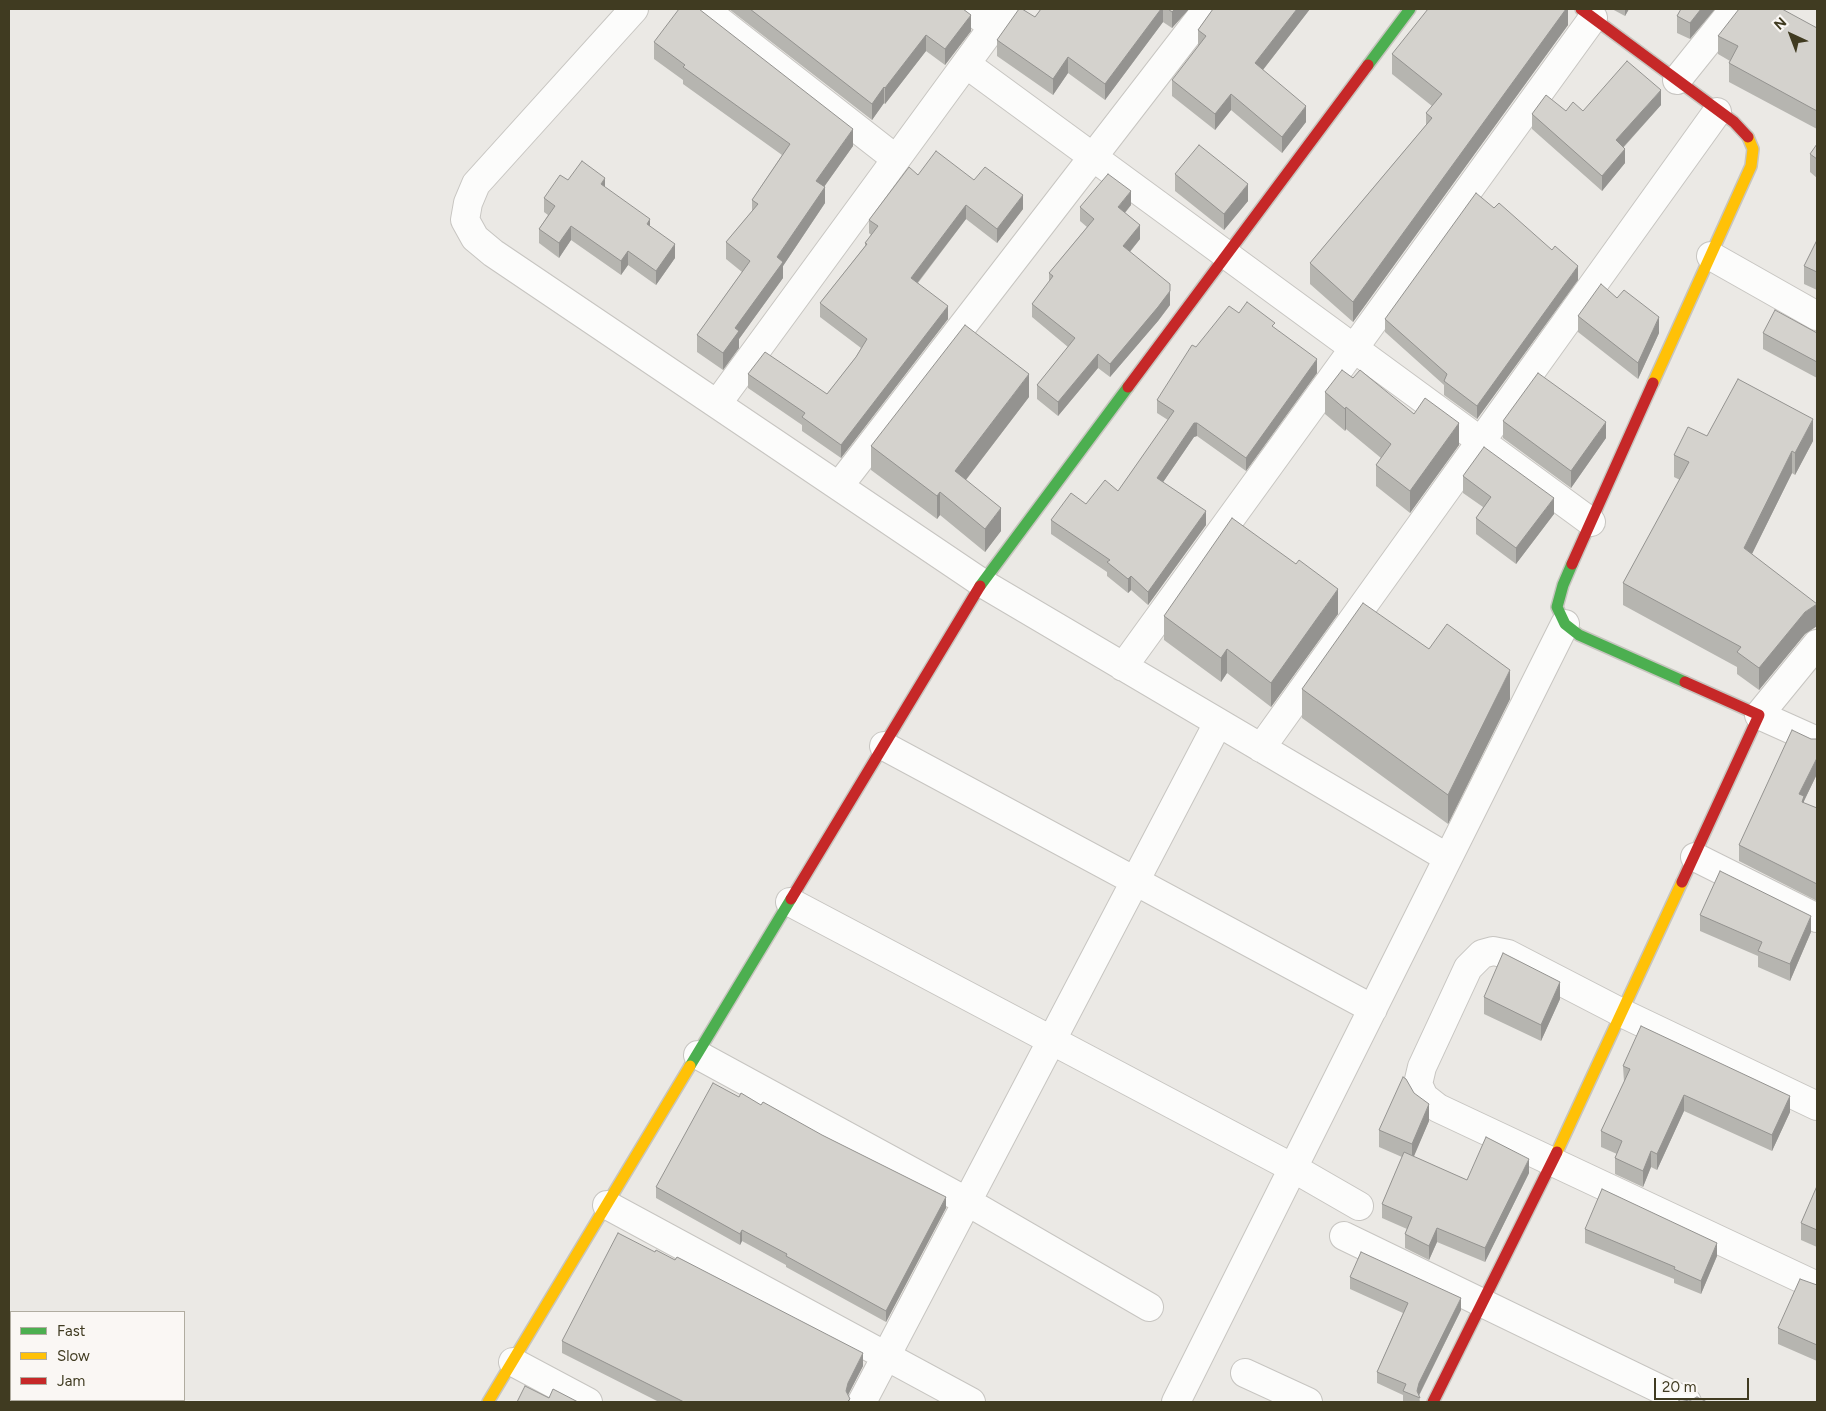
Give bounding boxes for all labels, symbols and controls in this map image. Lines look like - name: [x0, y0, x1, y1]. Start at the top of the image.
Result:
- north arrow: [1766, 10, 1816, 60]
- text: N: [1771, 14, 1790, 34]
- legend: [10, 1311, 185, 1401]
- text: Fast: [57, 1322, 85, 1340]
- text: Slow: [57, 1347, 90, 1365]
- scale bar: [1656, 1368, 1751, 1400]
- text: Jam: [57, 1372, 85, 1390]
- text: 20 m: [1662, 1378, 1696, 1396]

